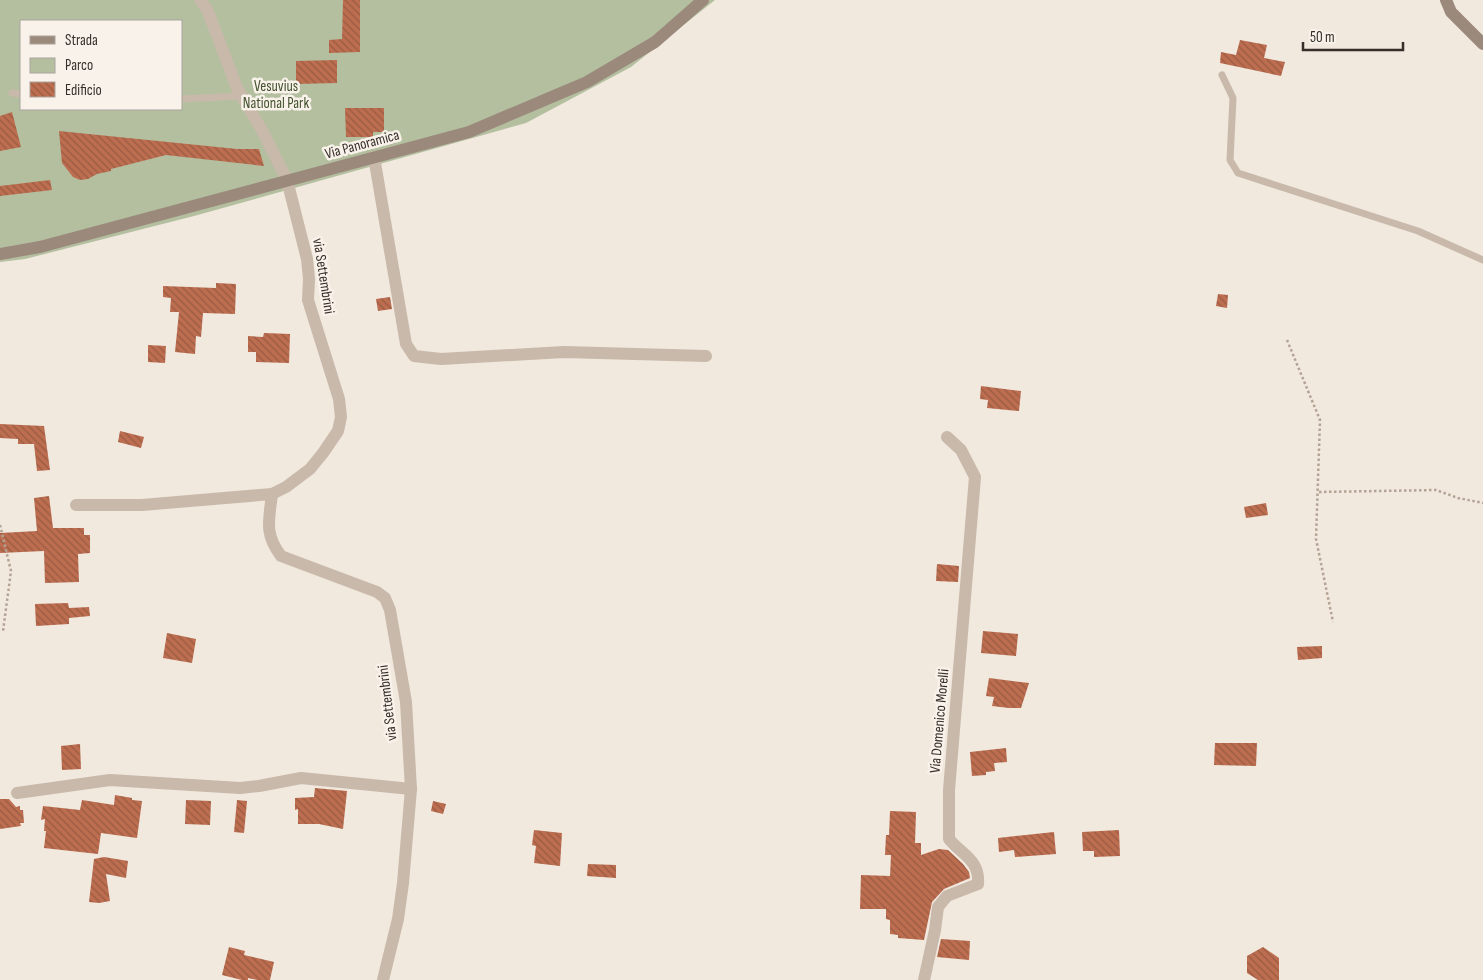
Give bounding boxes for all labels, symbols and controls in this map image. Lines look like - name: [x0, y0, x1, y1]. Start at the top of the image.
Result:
- legend: [20, 20, 182, 110]
- scale bar: [1303, 20, 1403, 52]
- text: 50 m: [1310, 28, 1335, 47]
- text: Strada: [65, 31, 98, 50]
- text: Parco: [65, 56, 93, 75]
- park label: Vesuvius National Park: [243, 77, 309, 113]
- text: Edificio: [65, 81, 102, 100]
- street label: Via Panoramica: [323, 125, 402, 164]
- street label: via Settembrini: [308, 237, 339, 315]
- street label: via Settembrini: [373, 664, 402, 742]
- street label: Via Domenico Morelli: [925, 668, 954, 774]

